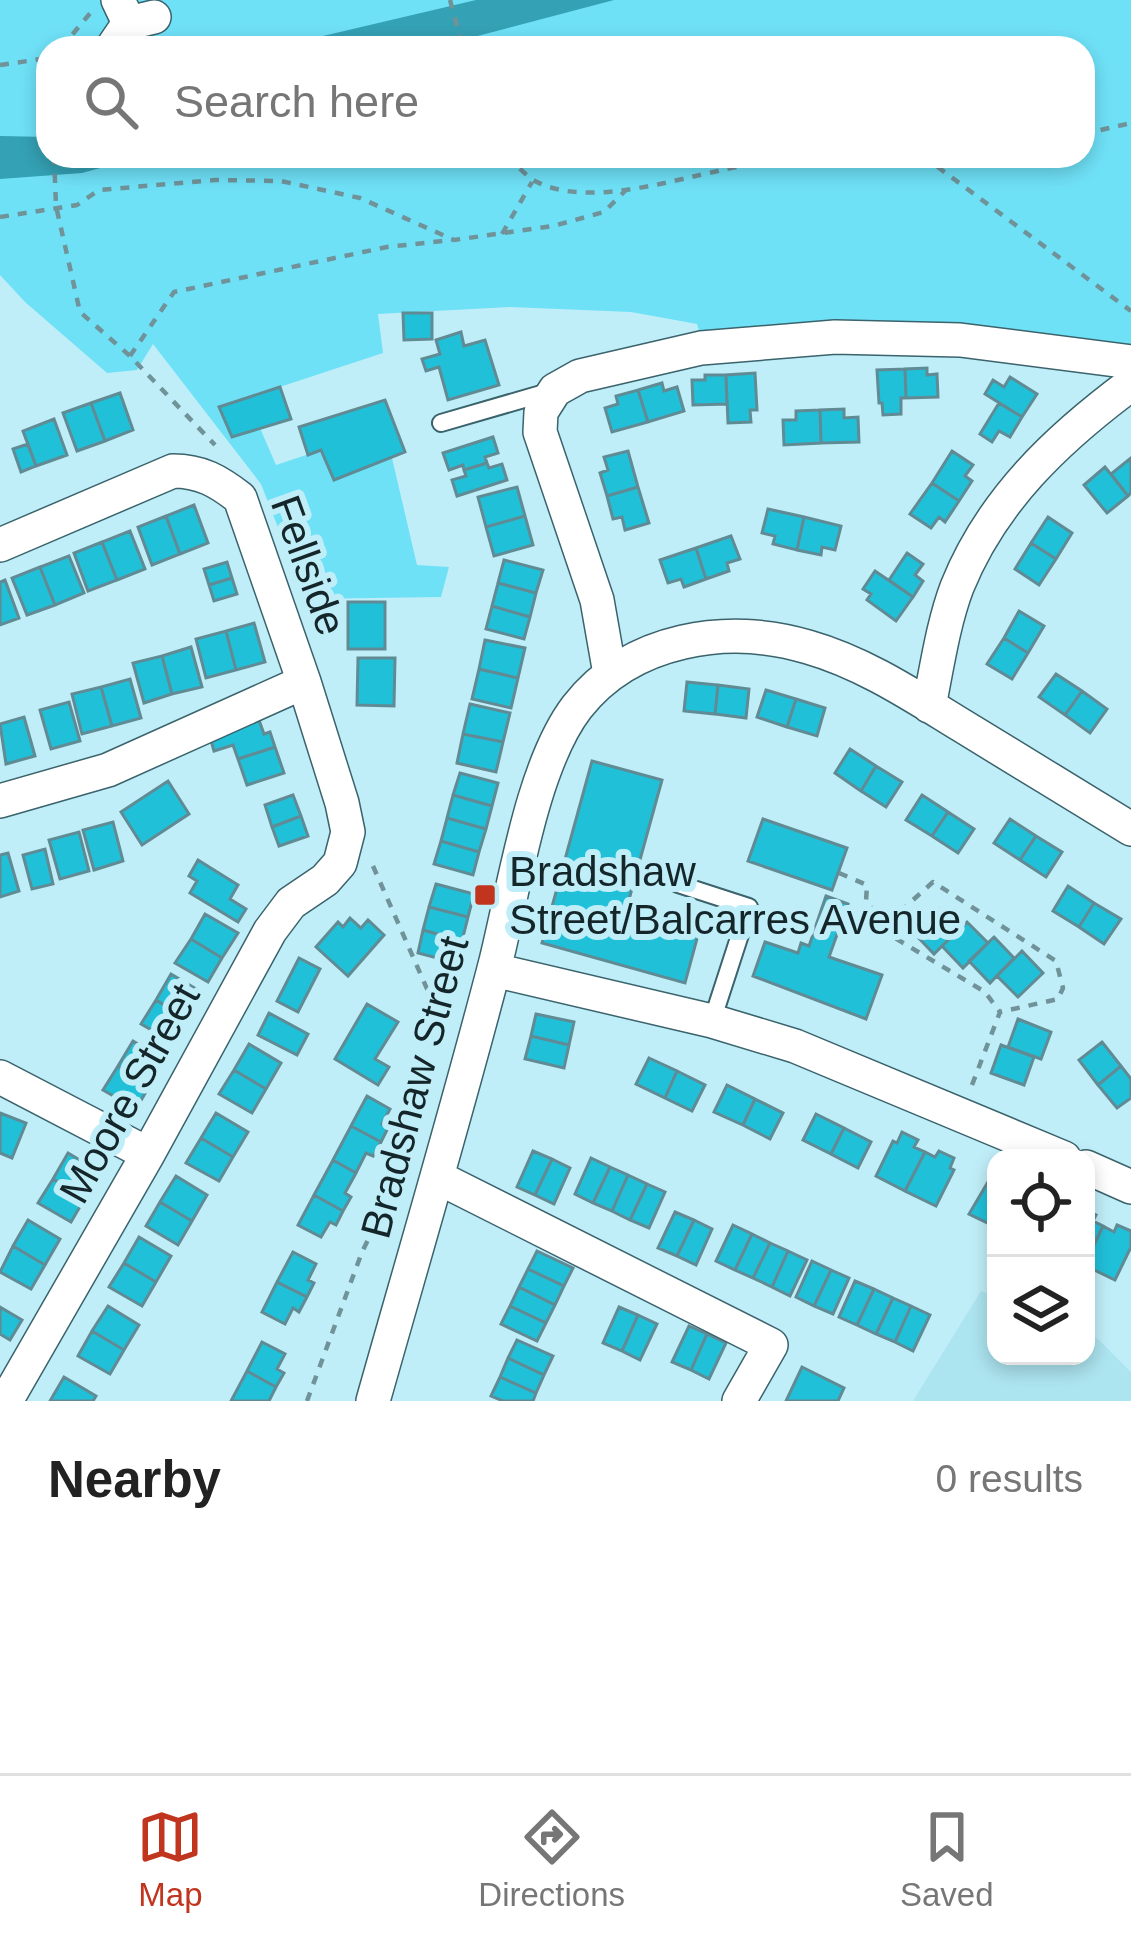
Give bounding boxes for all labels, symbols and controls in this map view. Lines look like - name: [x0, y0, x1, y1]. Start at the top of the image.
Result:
- search box: [36, 36, 1095, 168]
- icon: search: [78, 69, 144, 135]
- text: Search here: [174, 76, 419, 127]
- street label: Fellside: [262, 489, 355, 641]
- place label: Bradshaw Street/Balcarres Avenue: [509, 848, 961, 943]
- marker: Bradshaw Street/Balcarres Avenue: [472, 882, 498, 908]
- street label: Bradshaw Street: [352, 931, 477, 1243]
- street label: Moore Street: [50, 975, 209, 1211]
- map controls: [987, 1149, 1095, 1365]
- button: locate: [987, 1149, 1095, 1257]
- button: layers: [987, 1257, 1095, 1365]
- text: Nearby: [48, 1451, 221, 1508]
- text: 0 results: [936, 1457, 1083, 1500]
- tab: Map: [137, 1804, 203, 1914]
- tab: Directions: [478, 1804, 625, 1914]
- tab: Saved: [900, 1804, 994, 1914]

